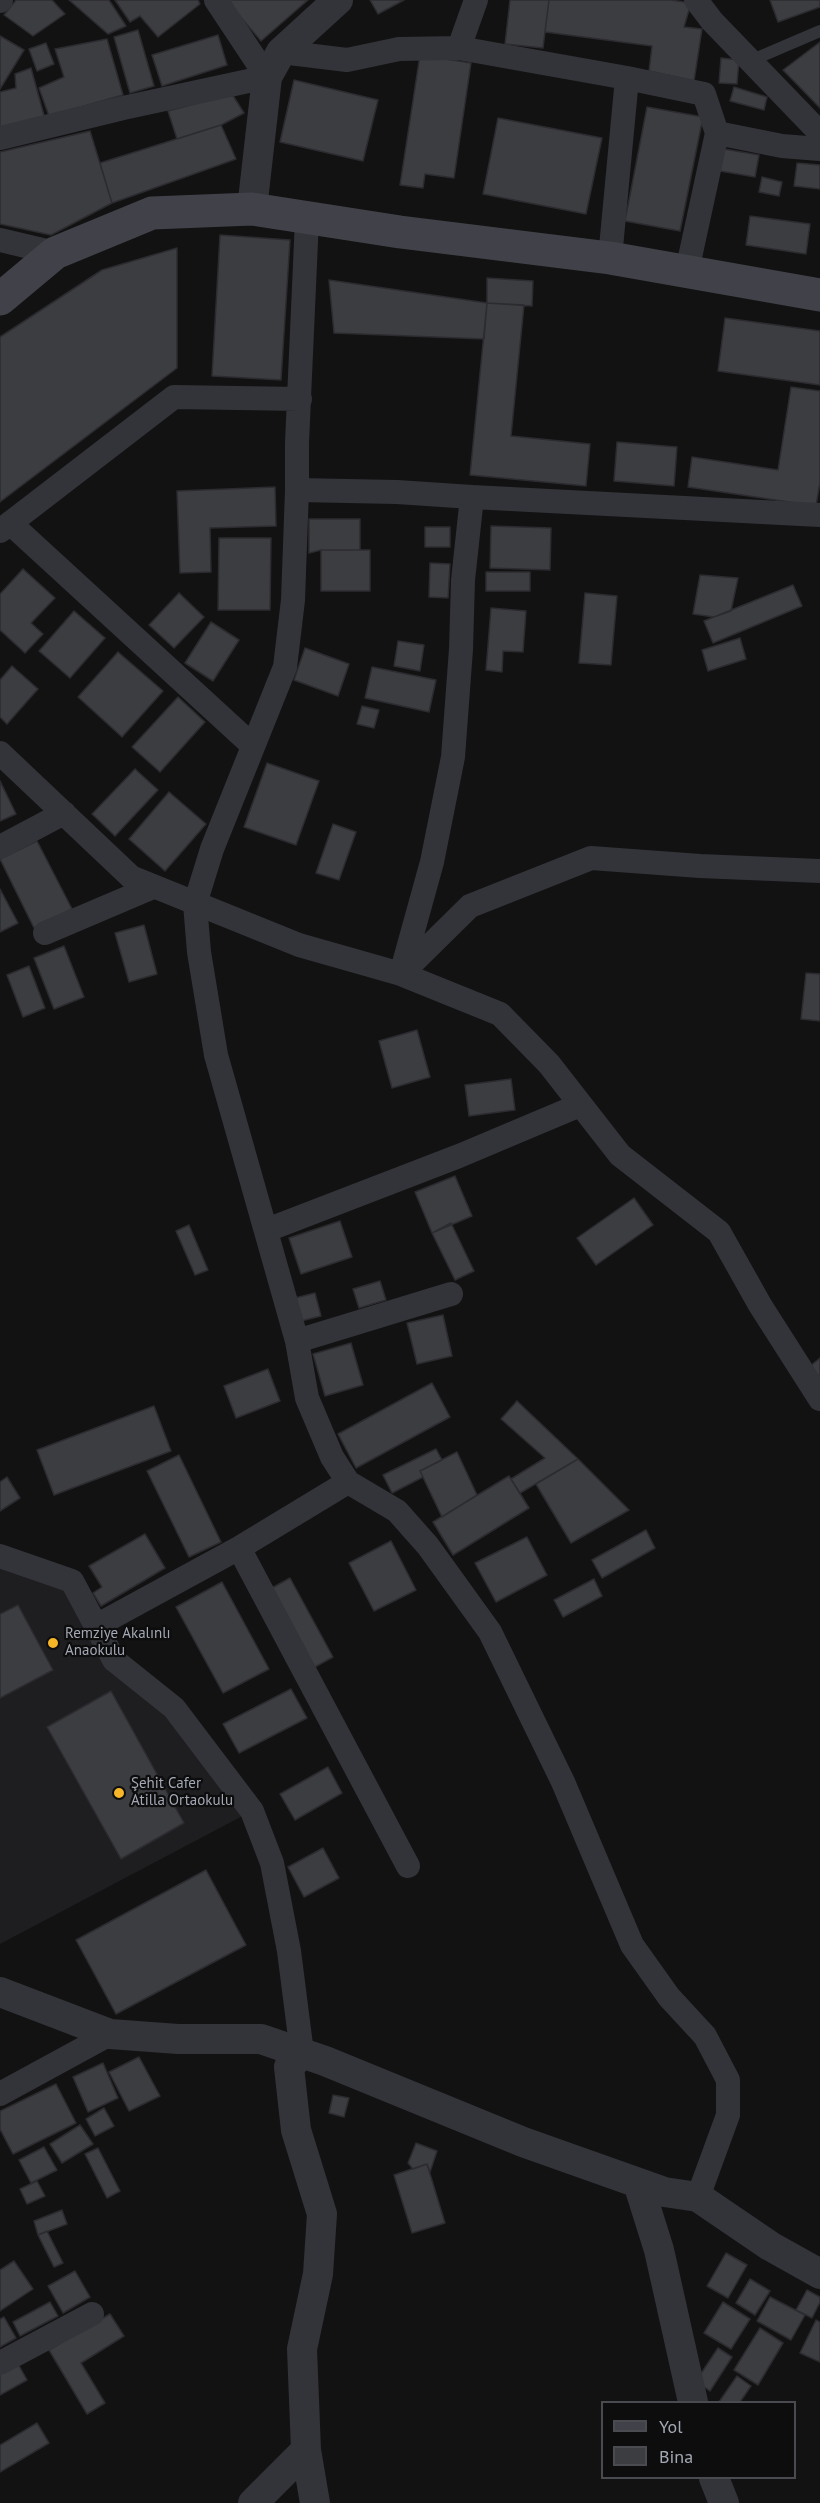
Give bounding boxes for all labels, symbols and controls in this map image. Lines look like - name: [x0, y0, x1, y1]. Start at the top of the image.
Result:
- place label: Remziye Akalınlı Anaokulu: [65, 1625, 171, 1660]
- marker: Remziye Akalınlı Anaokulu: [46, 1636, 60, 1650]
- place label: Şehit Cafer Atilla Ortaokulu: [131, 1775, 233, 1810]
- marker: Şehit Cafer Atilla Ortaokulu: [112, 1786, 126, 1800]
- legend: [601, 2401, 796, 2479]
- text: Yol: [659, 2415, 682, 2438]
- text: Bina: [659, 2445, 693, 2468]

